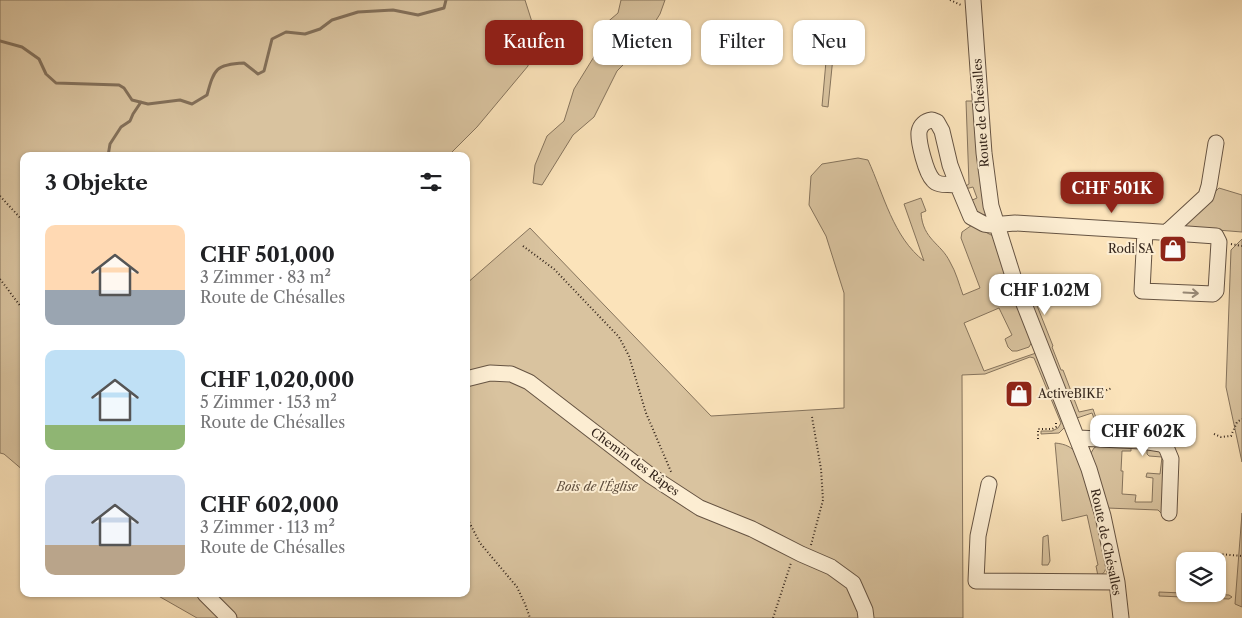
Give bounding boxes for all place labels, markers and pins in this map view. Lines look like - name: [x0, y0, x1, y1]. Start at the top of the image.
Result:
- pin: CHF 501K: [1060, 172, 1164, 214]
- shop icon: Rodi SA: [1158, 234, 1188, 264]
- place label: Rodi SA: [1108, 241, 1155, 256]
- pin: CHF 1.02M: [988, 274, 1102, 316]
- shop icon: ActiveBIKE: [1004, 379, 1034, 409]
- place label: ActiveBIKE: [1037, 386, 1104, 401]
- pin: CHF 602K: [1091, 414, 1195, 457]

